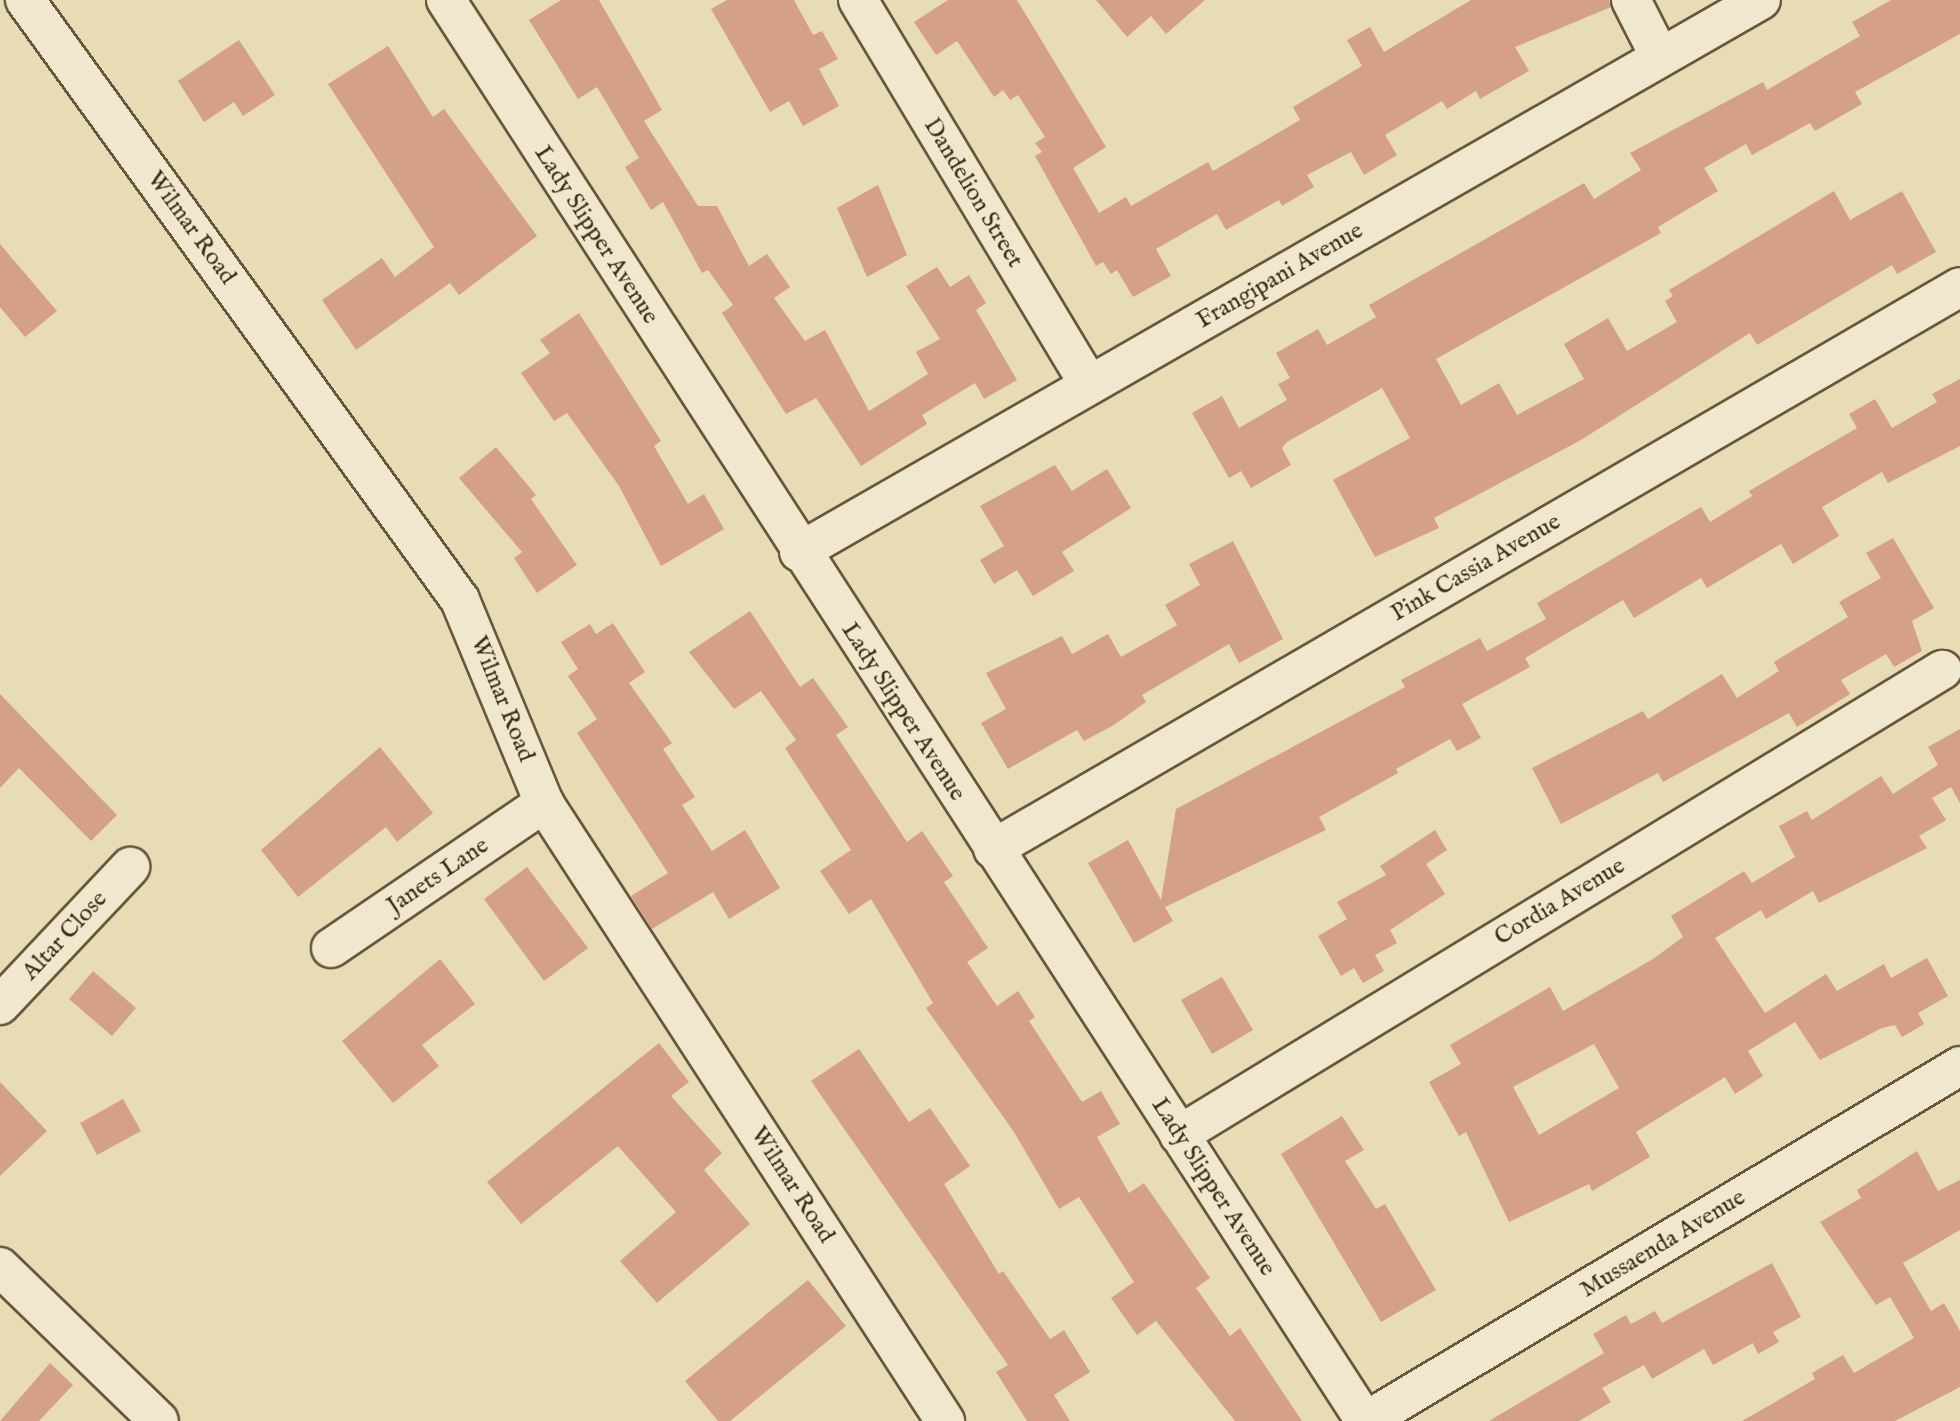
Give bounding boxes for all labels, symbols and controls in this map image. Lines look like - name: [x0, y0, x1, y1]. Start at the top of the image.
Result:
- street label: Dandelion Street: [917, 113, 1029, 273]
- street label: Lady Slipper Avenue: [528, 140, 664, 330]
- street label: Wilmar Road: [140, 166, 242, 290]
- street label: Frangipani Avenue: [1192, 217, 1368, 335]
- street label: Pink Cassia Avenue: [1386, 508, 1566, 628]
- street label: Lady Slipper Avenue: [835, 617, 971, 807]
- street label: Wilmar Road: [464, 632, 540, 766]
- street label: Janets Lane: [382, 831, 494, 921]
- street label: Cordia Avenue: [1490, 852, 1630, 952]
- street label: Altar Close: [16, 885, 114, 987]
- street label: Lady Slipper Avenue: [1145, 1092, 1281, 1282]
- street label: Wilmar Road: [744, 1121, 840, 1249]
- street label: Mussaenda Avenue: [1575, 1183, 1751, 1305]

